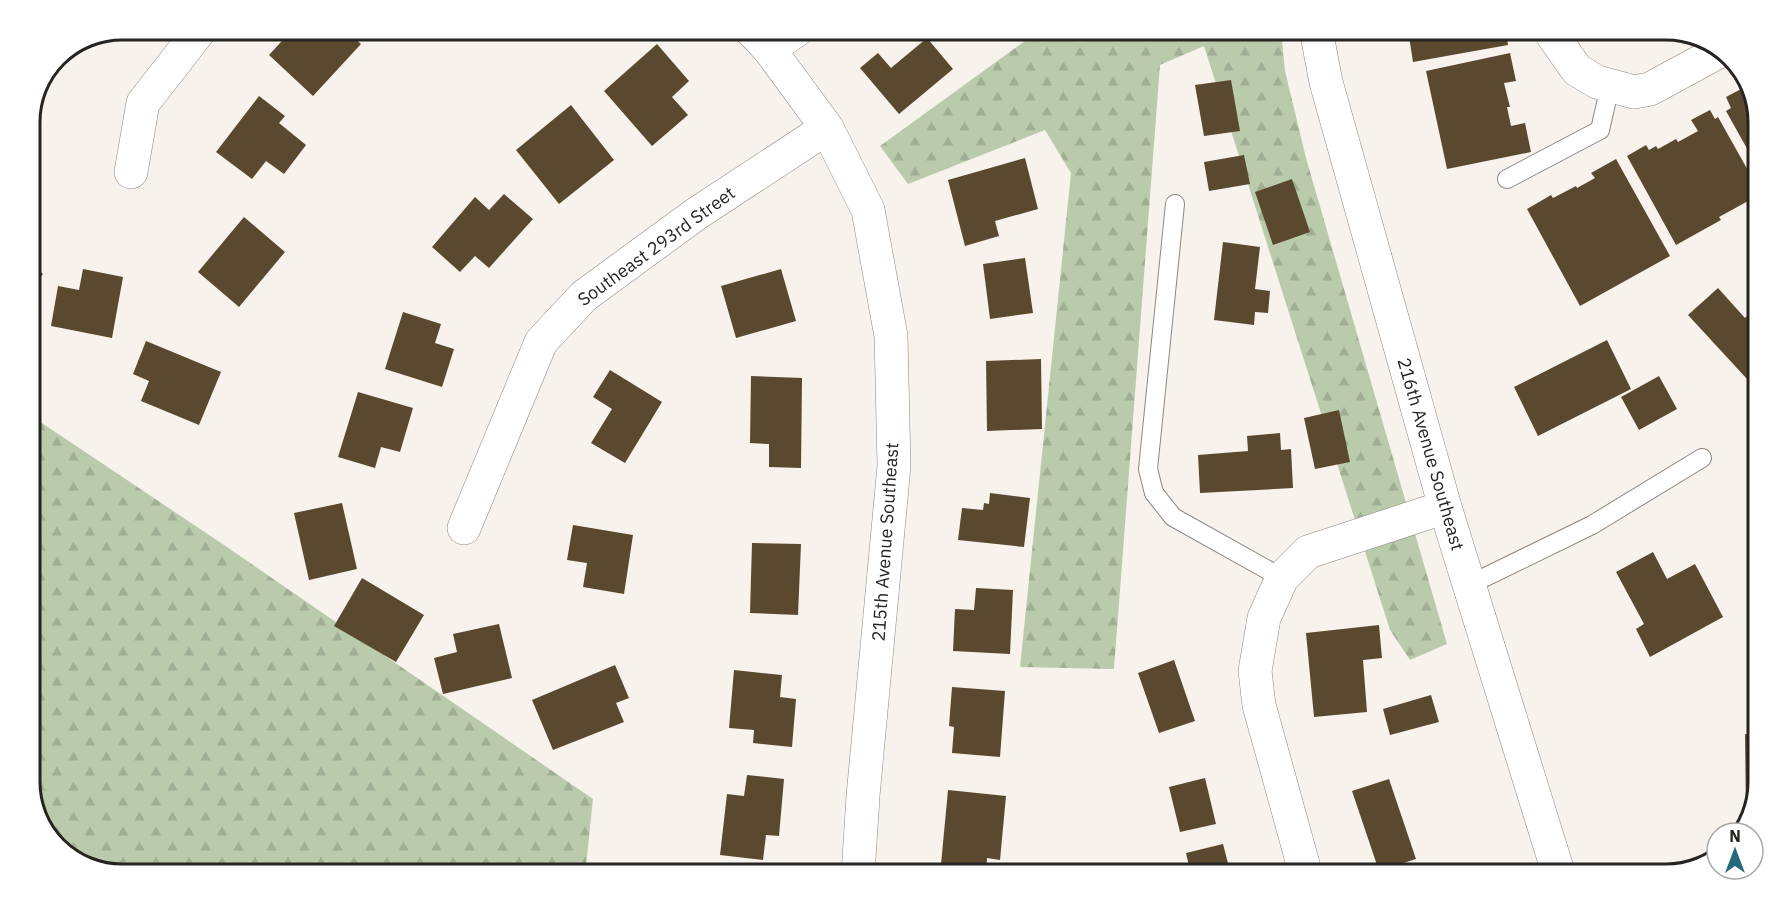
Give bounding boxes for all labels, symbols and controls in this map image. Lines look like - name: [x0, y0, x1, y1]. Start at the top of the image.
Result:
- street label: Southeast 293rd Street: [573, 181, 739, 311]
- street label: 216th Avenue Southeast: [1392, 355, 1470, 553]
- street label: 215th Avenue Southeast: [867, 442, 903, 642]
- north arrow: [1705, 821, 1765, 881]
- text: N: [1729, 826, 1741, 846]

